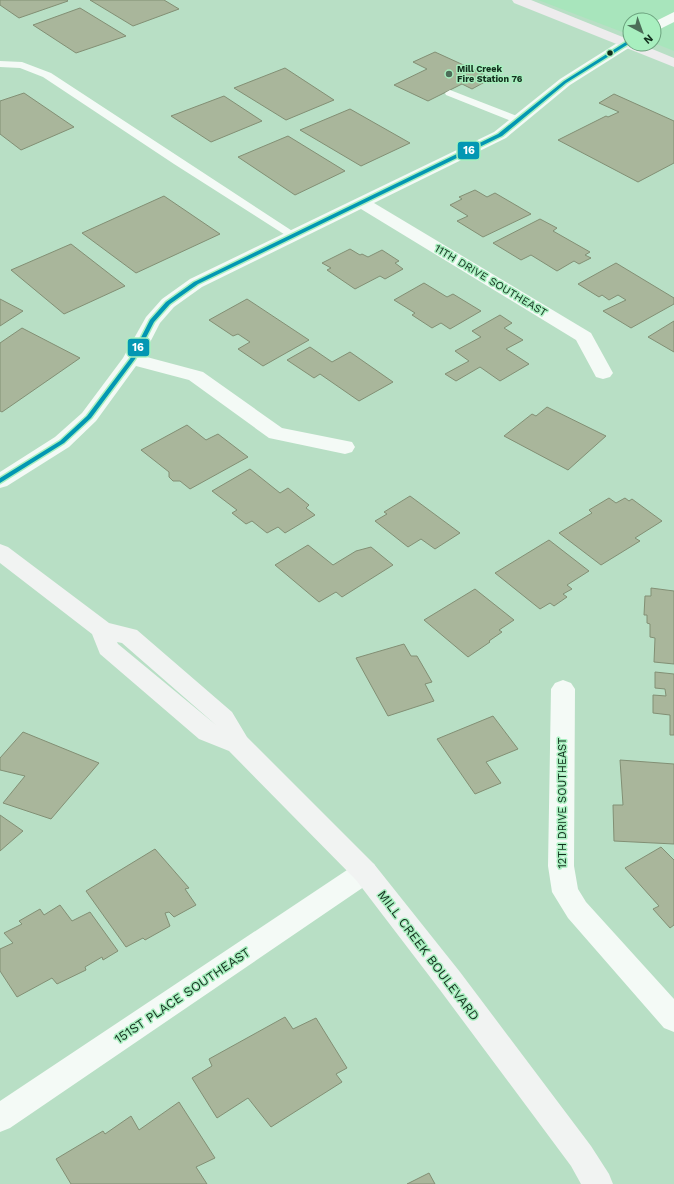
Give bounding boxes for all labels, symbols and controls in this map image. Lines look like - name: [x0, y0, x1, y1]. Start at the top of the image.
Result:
- north arrow: [622, 12, 662, 52]
- text: N: [641, 32, 656, 47]
- unlabelled marker: [605, 48, 615, 58]
- place label: Mill Creek Fire Station 76: [457, 64, 523, 84]
- marker: Mill Creek Fire Station 76: [444, 69, 454, 79]
- line badge: 16: [457, 141, 480, 160]
- text: 16: [463, 144, 475, 157]
- street label: 11TH DRIVE SOUTHEAST: [432, 242, 550, 319]
- line badge: 16: [127, 338, 150, 357]
- text: 16: [132, 341, 144, 354]
- street label: 12TH DRIVE SOUTHEAST: [556, 737, 569, 868]
- street label: MILL CREEK BOULEVARD: [375, 887, 483, 1023]
- street label: 151ST PLACE SOUTHEAST: [112, 944, 253, 1046]

